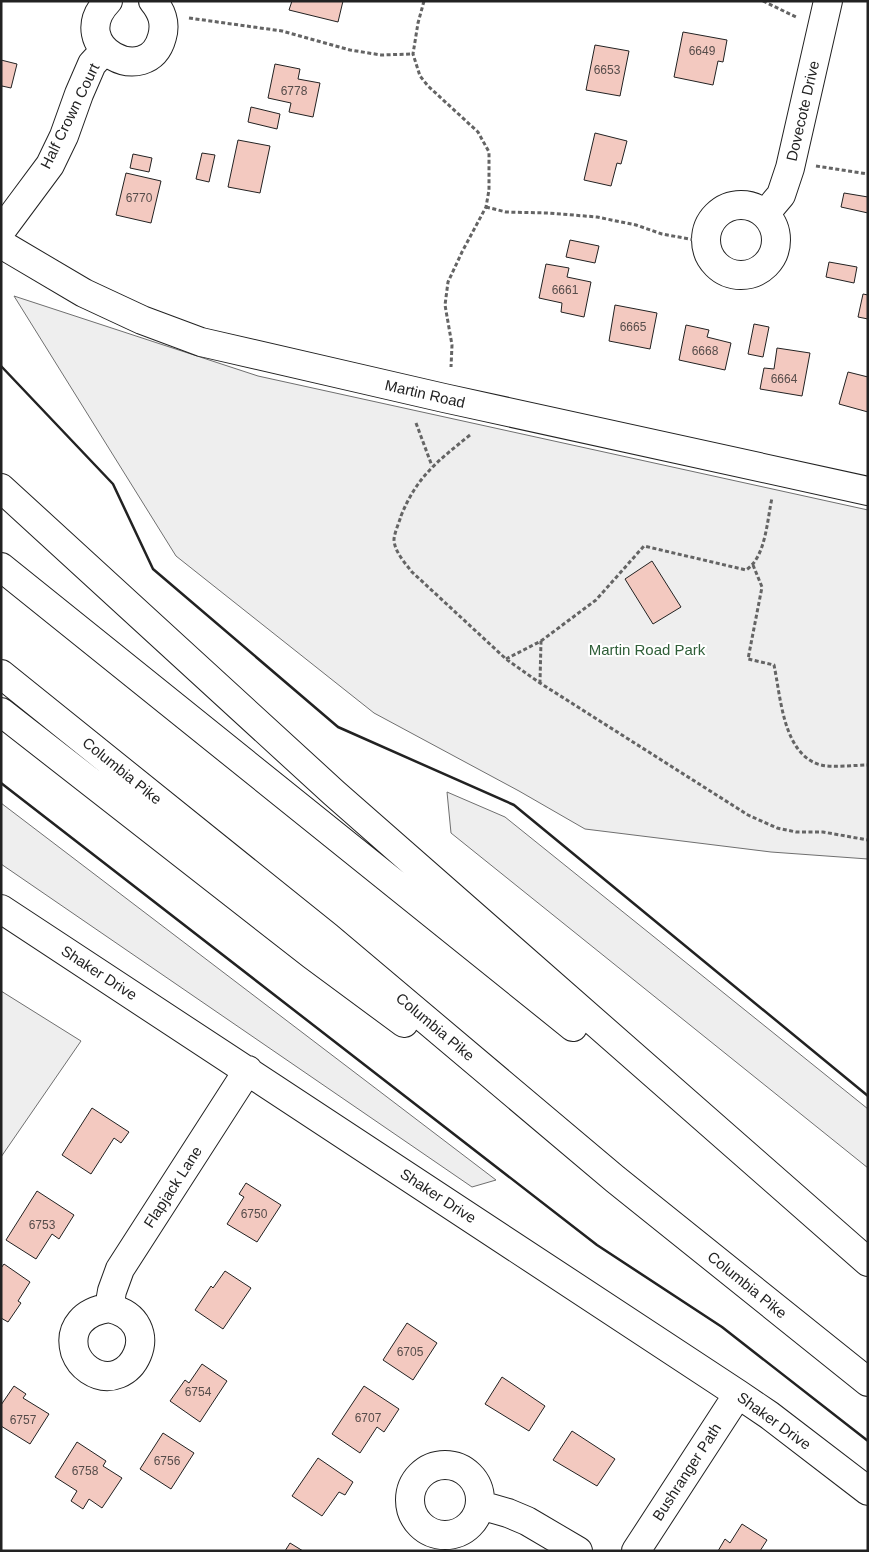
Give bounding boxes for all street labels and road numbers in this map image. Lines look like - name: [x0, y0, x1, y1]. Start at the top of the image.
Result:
- street label: Dovecote Drive: [783, 59, 822, 163]
- street label: Half Crown Court: [37, 60, 103, 171]
- street label: Martin Road: [383, 376, 467, 411]
- street label: Columbia Pike: [79, 734, 165, 808]
- street label: Shaker Drive: [58, 942, 140, 1003]
- street label: Columbia Pike: [393, 989, 478, 1064]
- street label: Flapjack Lane: [140, 1143, 205, 1231]
- street label: Shaker Drive: [397, 1165, 479, 1226]
- street label: Columbia Pike: [704, 1248, 790, 1322]
- street label: Shaker Drive: [734, 1388, 814, 1453]
- street label: Bushranger Path: [649, 1420, 724, 1524]

